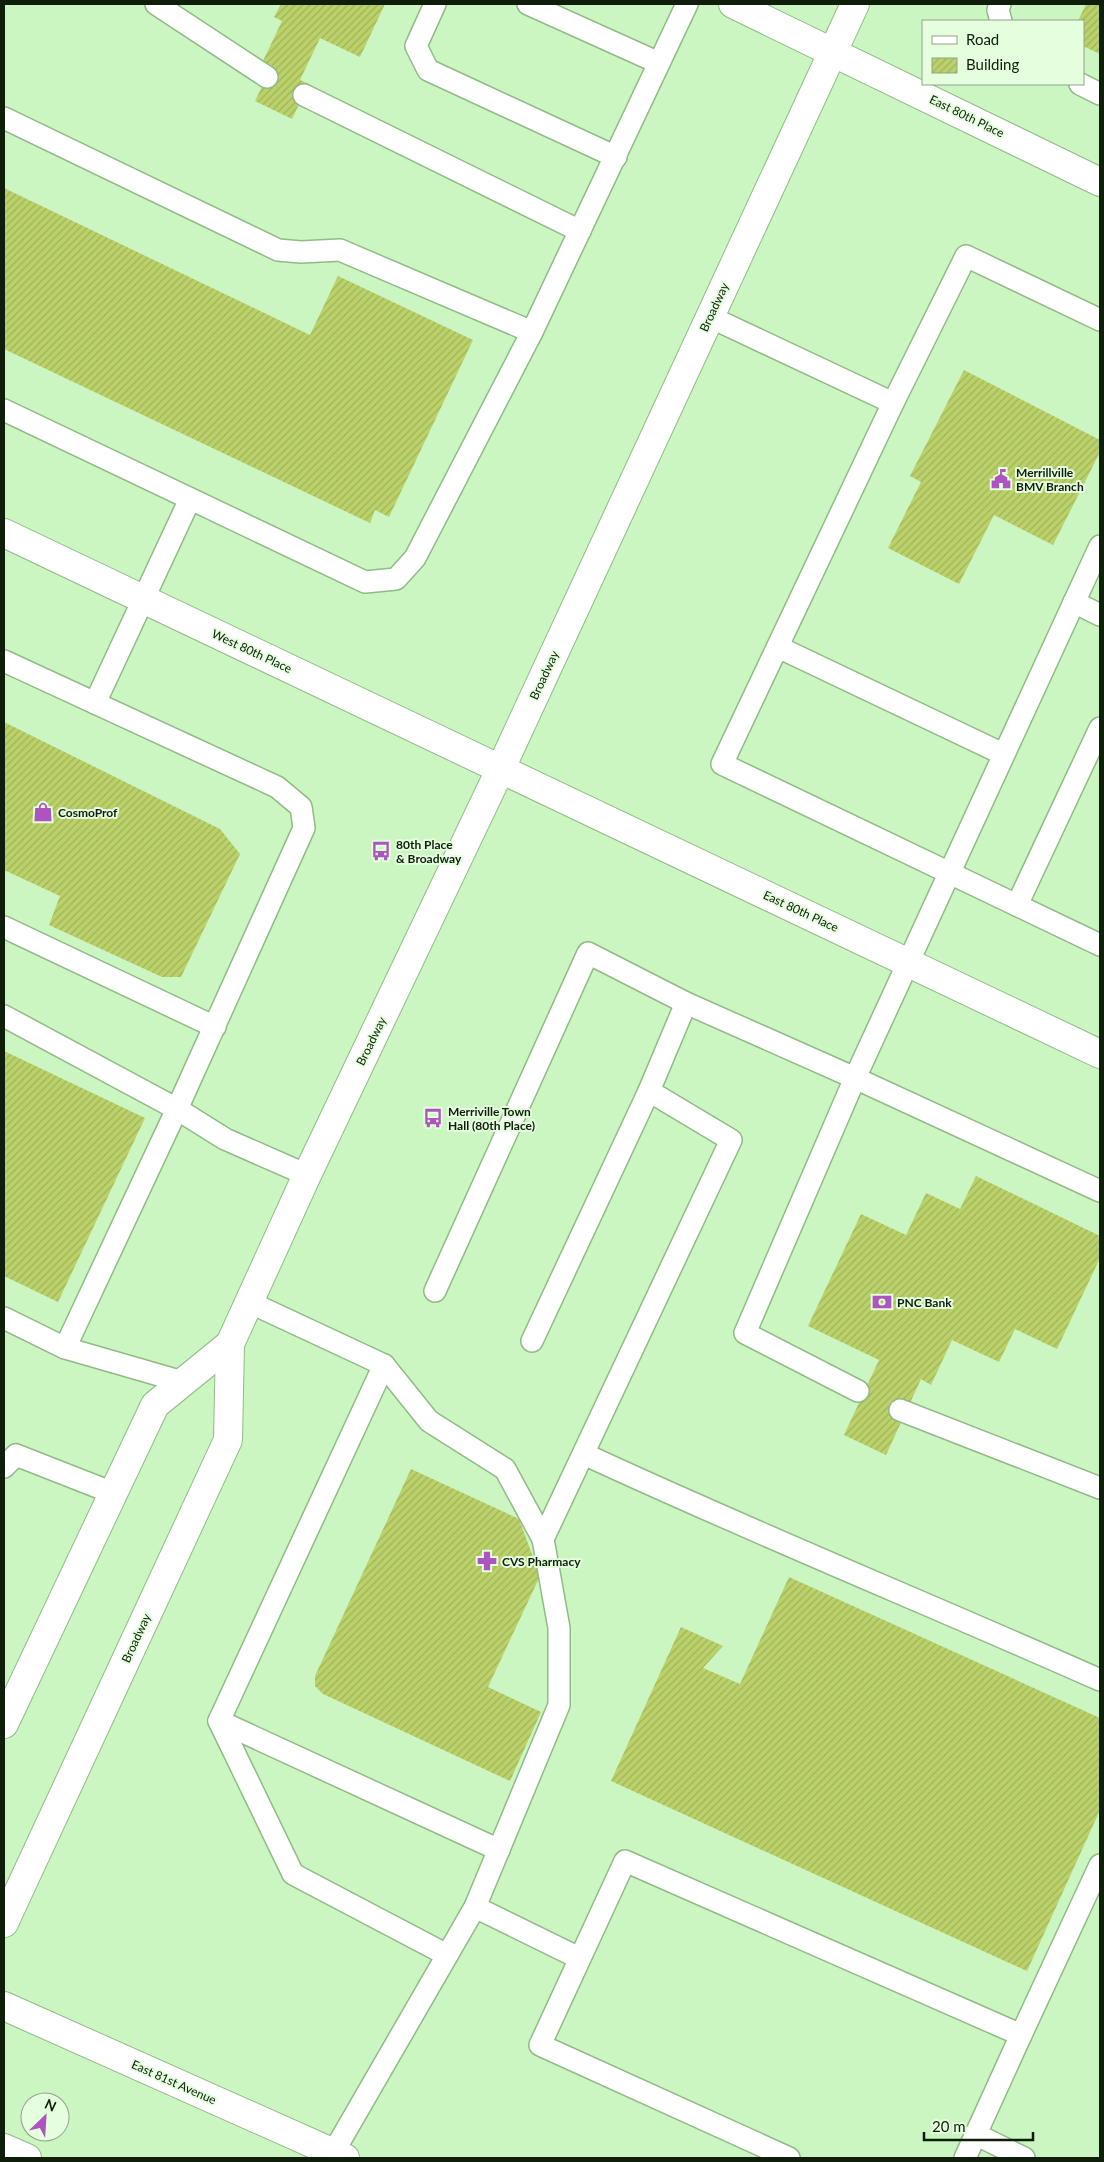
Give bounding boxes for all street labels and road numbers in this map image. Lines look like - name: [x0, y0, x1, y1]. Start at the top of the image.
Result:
- street label: East 80th Place: [927, 91, 1007, 141]
- street label: Broadway: [696, 279, 732, 334]
- street label: West 80th Place: [210, 626, 294, 676]
- street label: Broadway: [526, 647, 562, 702]
- street label: East 80th Place: [761, 887, 841, 935]
- street label: Broadway: [353, 1013, 390, 1068]
- street label: Broadway: [118, 1610, 154, 1665]
- street label: East 81st Avenue: [129, 2057, 219, 2107]

